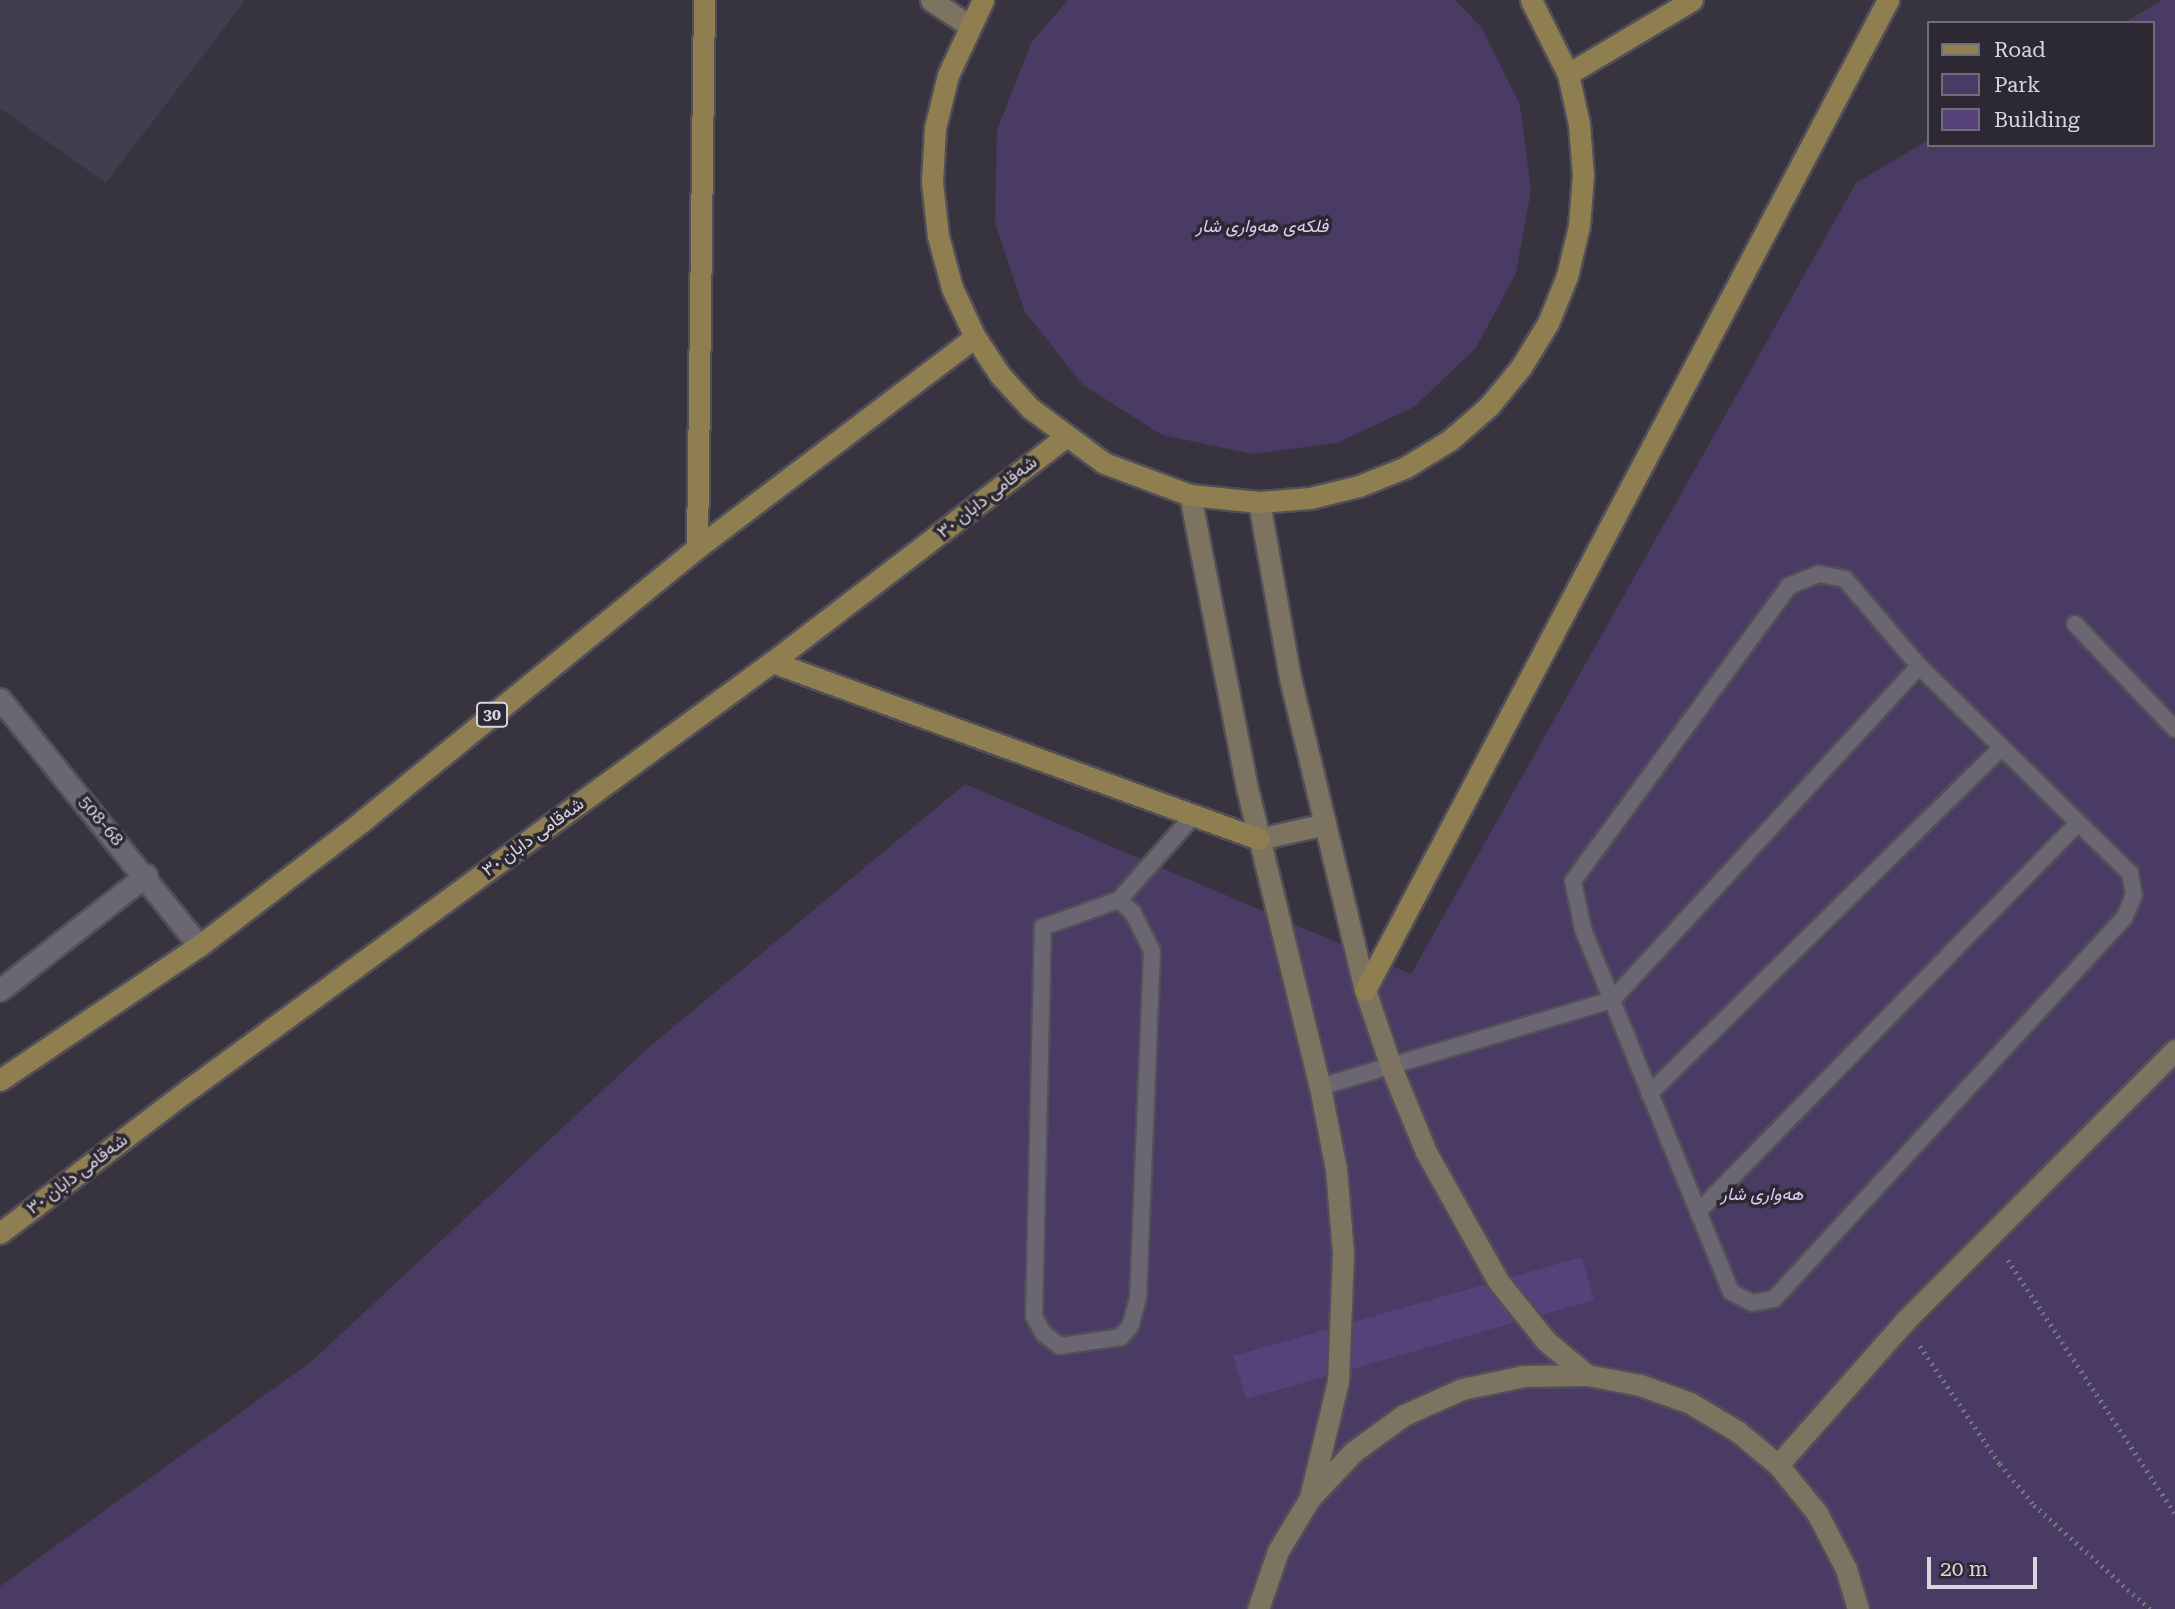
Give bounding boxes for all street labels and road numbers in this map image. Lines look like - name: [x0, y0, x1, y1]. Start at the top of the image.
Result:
- street label: شەقامی دابان ٣٠: [933, 451, 1041, 543]
- road number: 30: [475, 702, 510, 728]
- street label: 508-68: [74, 792, 128, 850]
- street label: شەقامی دابان ٣٠: [478, 793, 588, 881]
- street label: شەقامی دابان ٣٠: [22, 1129, 132, 1219]

